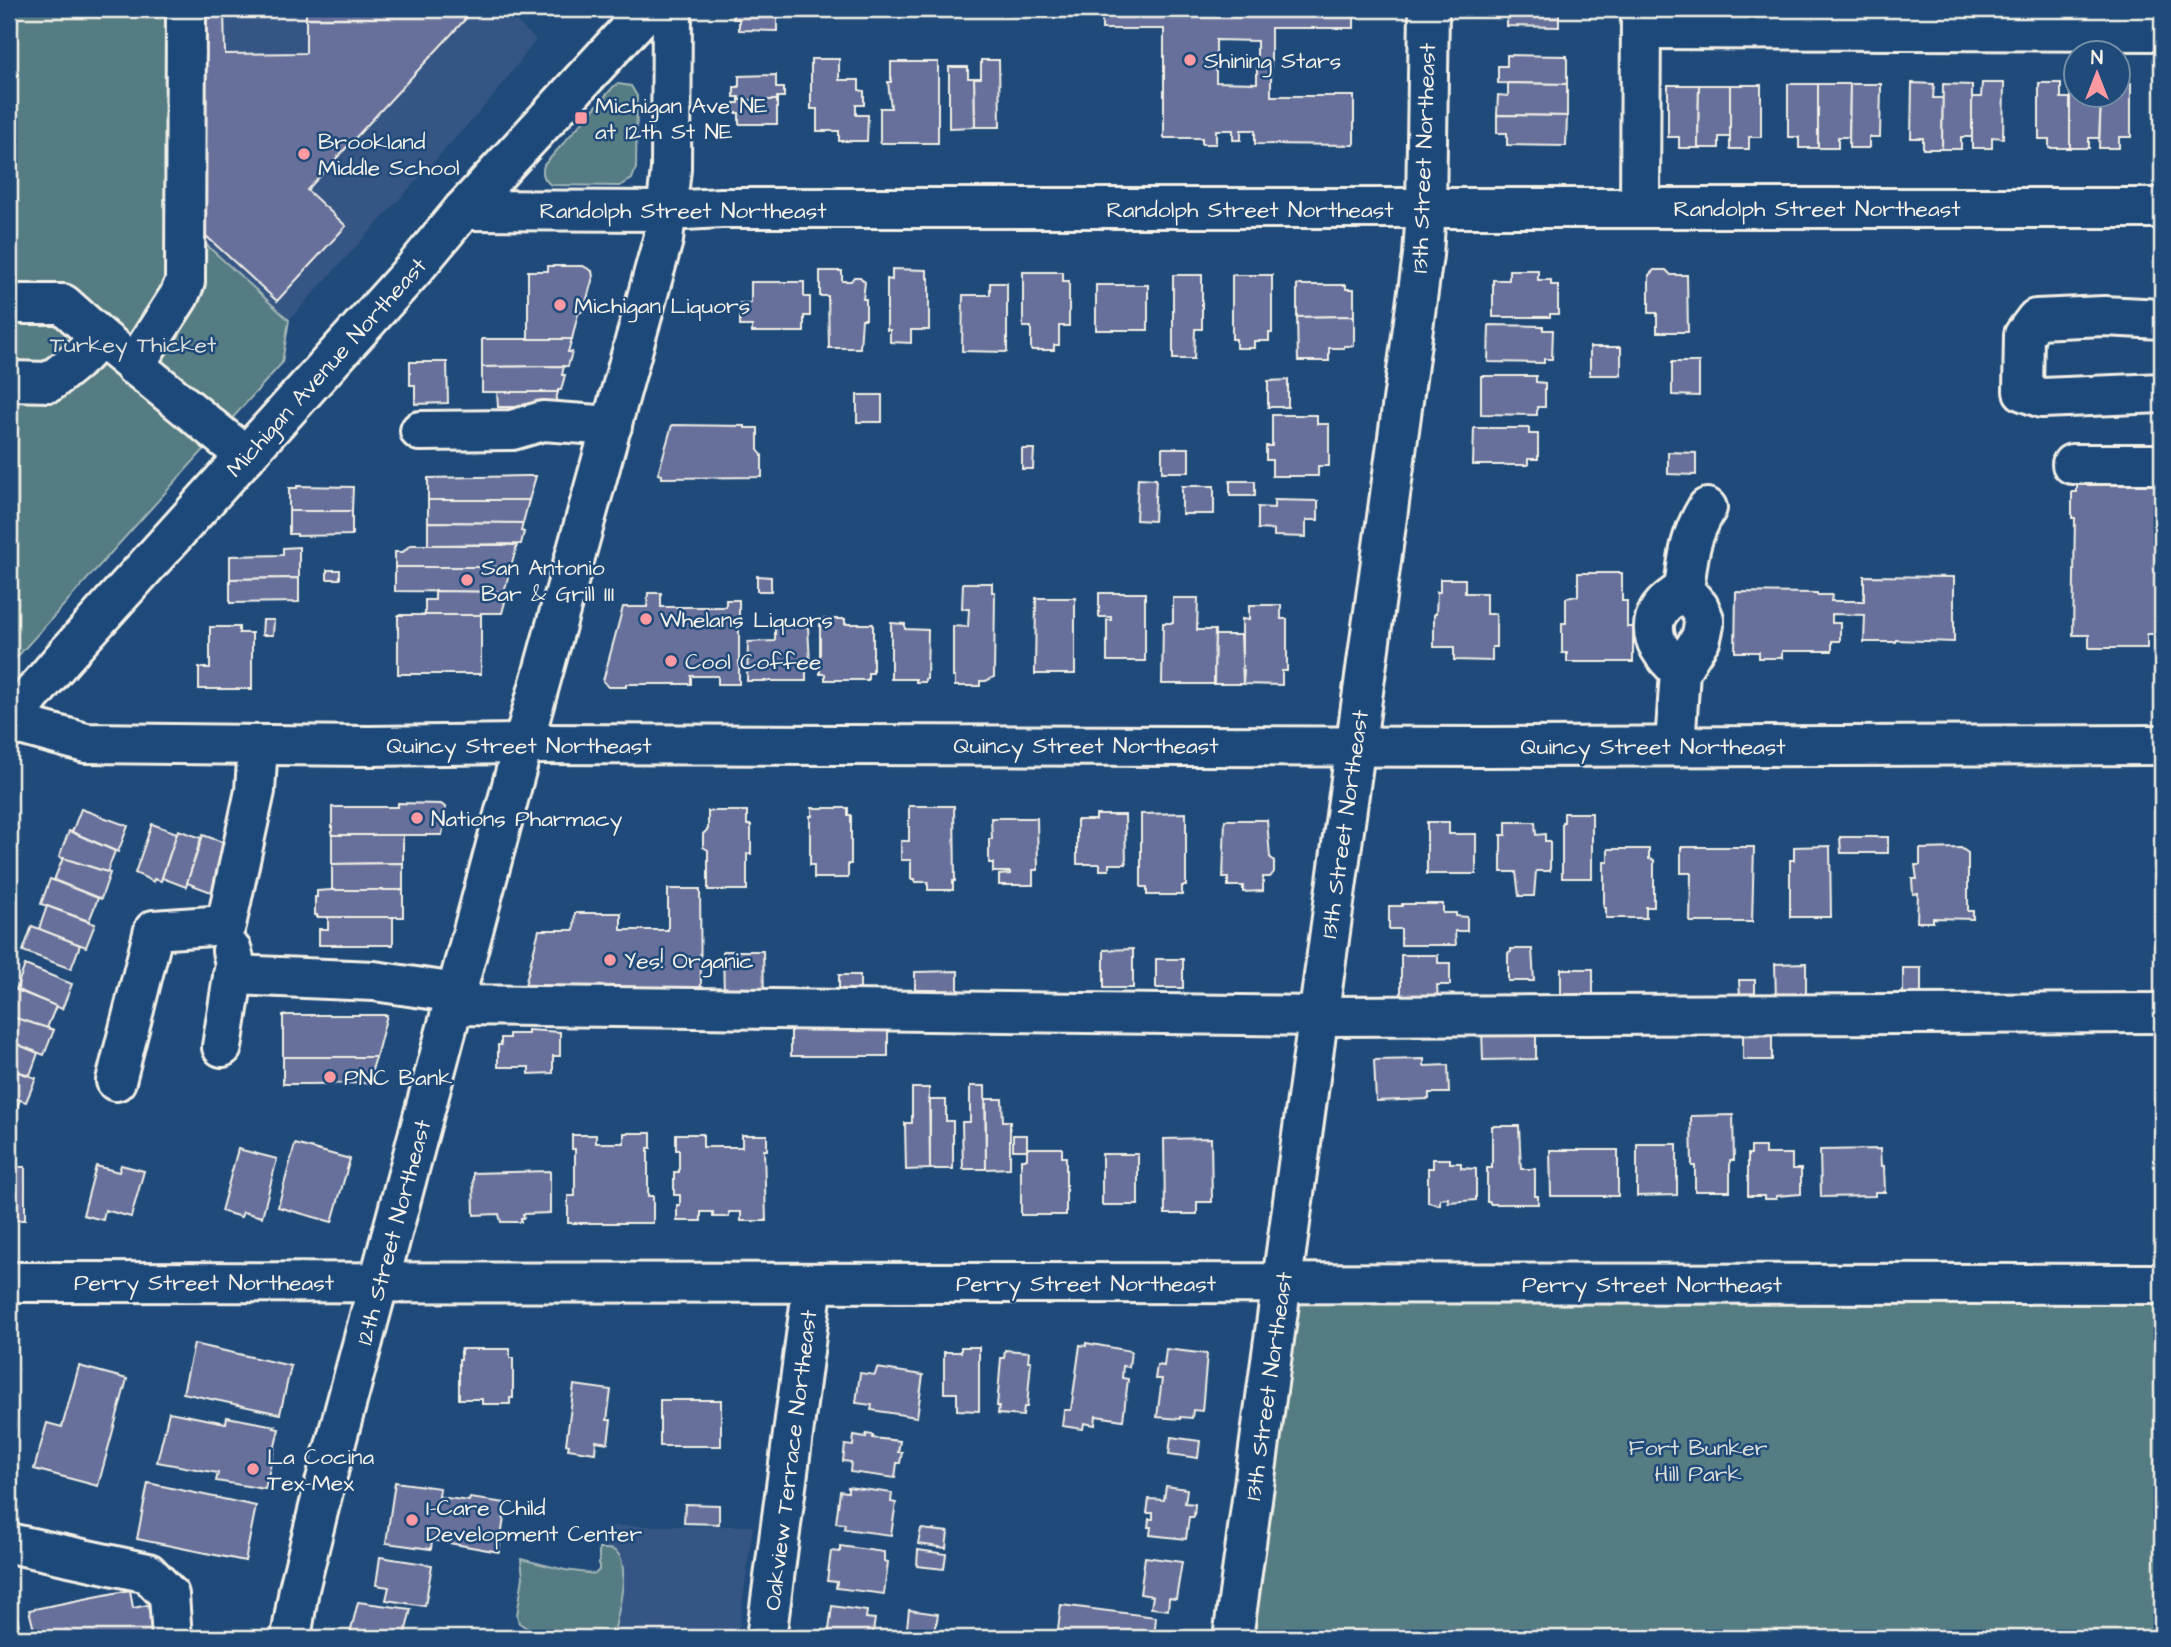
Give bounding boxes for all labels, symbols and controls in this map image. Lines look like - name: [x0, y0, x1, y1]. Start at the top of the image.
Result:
- north arrow: [2062, 38, 2132, 108]
- street label: 13th Street Northeast: [1404, 42, 1444, 274]
- place label: Shining Stars: [1204, 45, 1341, 78]
- text: N: [2091, 45, 2103, 72]
- marker: Shining Stars: [1182, 52, 1198, 68]
- place label: Michigan Ave NE at 12th St NE: [595, 90, 768, 148]
- marker: Michigan Ave NE at 12th St NE: [573, 110, 589, 126]
- place label: Brookland Middle School: [318, 126, 460, 184]
- marker: Brookland Middle School: [296, 146, 312, 162]
- street label: Randolph Street Northeast: [1673, 193, 1961, 225]
- street label: Randolph Street Northeast: [1106, 194, 1394, 226]
- street label: Randolph Street Northeast: [539, 195, 827, 227]
- street label: Michigan Avenue Northeast: [219, 250, 435, 485]
- place label: Michigan Liquors: [574, 290, 750, 323]
- marker: Michigan Liquors: [552, 297, 568, 313]
- park label: Turkey Thicket: [50, 329, 217, 362]
- place label: San Antonio Bar & Grill III: [481, 552, 615, 610]
- marker: San Antonio Bar & Grill III: [459, 572, 475, 588]
- place label: Whelans Liquors: [660, 604, 833, 636]
- marker: Whelans Liquors: [638, 611, 654, 627]
- place label: Cool Coffee: [685, 646, 821, 678]
- marker: Cool Coffee: [663, 653, 679, 669]
- street label: 13th Street Northeast: [1313, 707, 1377, 940]
- street label: Quincy Street Northeast: [386, 730, 652, 763]
- street label: Quincy Street Northeast: [953, 730, 1219, 763]
- street label: Quincy Street Northeast: [1520, 731, 1786, 764]
- place label: Nations Pharmacy: [431, 803, 623, 836]
- marker: Nations Pharmacy: [409, 810, 425, 826]
- place label: Yes! Organic: [624, 945, 754, 978]
- marker: Yes! Organic: [602, 952, 618, 968]
- place label: PNC Bank: [344, 1062, 452, 1094]
- marker: PNC Bank: [322, 1069, 338, 1085]
- street label: 12th Street Northeast: [349, 1115, 440, 1348]
- street label: Perry Street Northeast: [74, 1267, 335, 1300]
- street label: Perry Street Northeast: [956, 1268, 1217, 1301]
- street label: 13th Street Northeast: [1237, 1269, 1301, 1502]
- street label: Perry Street Northeast: [1522, 1269, 1783, 1302]
- street label: Oakview Terrace Northeast: [757, 1307, 825, 1612]
- park label: Fort Bunker Hill Park: [1629, 1432, 1768, 1490]
- place label: La Cocina Tex-Mex: [267, 1441, 375, 1499]
- marker: La Cocina Tex-Mex: [245, 1461, 261, 1477]
- place label: I-Care Child Development Center: [426, 1492, 642, 1550]
- marker: I-Care Child Development Center: [404, 1512, 420, 1528]

